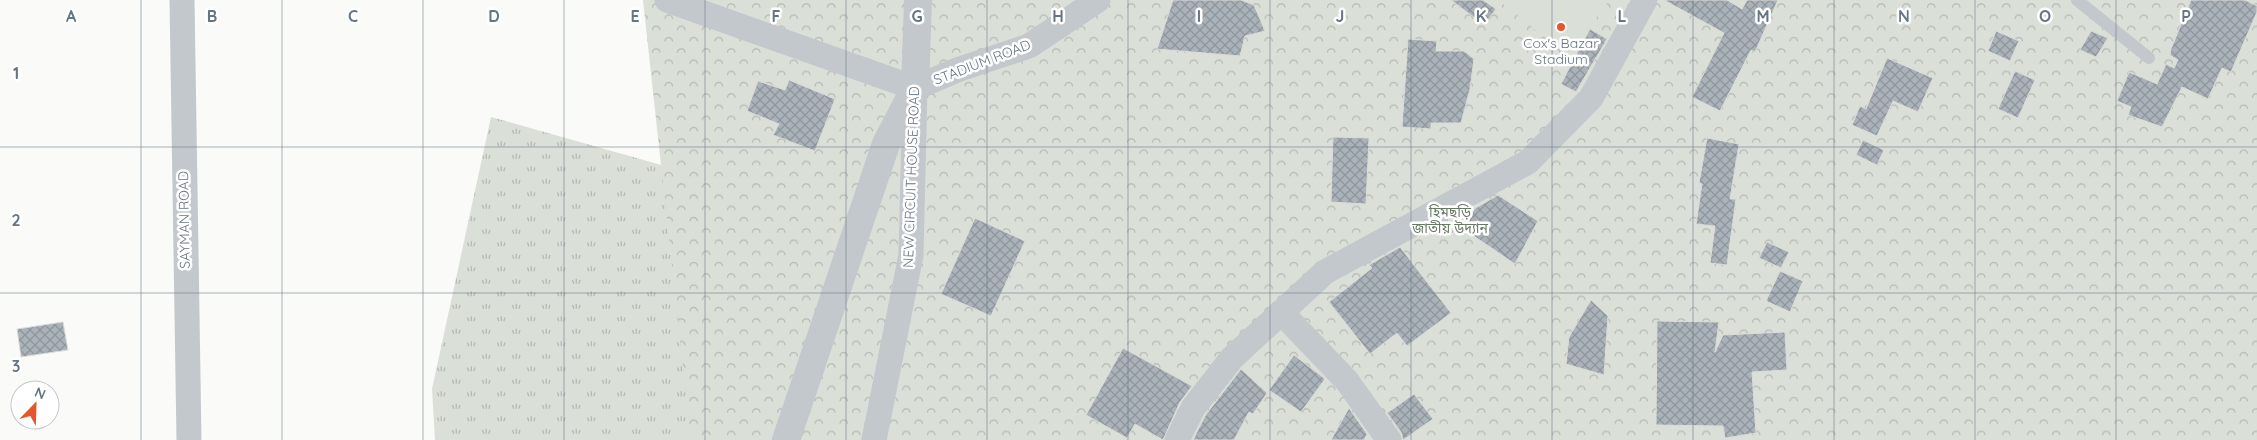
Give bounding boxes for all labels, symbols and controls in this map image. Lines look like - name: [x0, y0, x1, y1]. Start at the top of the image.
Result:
- text: A: [66, 6, 77, 26]
- text: B: [207, 6, 217, 26]
- text: C: [348, 6, 358, 26]
- text: D: [488, 6, 500, 26]
- text: E: [630, 6, 640, 26]
- text: F: [772, 6, 781, 26]
- text: G: [911, 6, 923, 26]
- text: H: [1052, 6, 1064, 26]
- text: I: [1197, 6, 1201, 26]
- text: J: [1336, 6, 1344, 26]
- text: K: [1476, 6, 1486, 26]
- text: L: [1618, 6, 1627, 26]
- text: M: [1756, 6, 1770, 26]
- text: N: [1898, 6, 1910, 26]
- text: O: [2039, 6, 2051, 26]
- text: P: [2181, 6, 2191, 26]
- marker: Cox's Bazar Stadium: [1555, 21, 1567, 33]
- place label: Cox's Bazar Stadium: [1523, 34, 1599, 68]
- street label: STADIUM ROAD: [931, 35, 1033, 89]
- text: 1: [13, 63, 19, 83]
- street label: NEW CIRCUIT HOUSE ROAD: [899, 86, 923, 268]
- street label: SAYMAN ROAD: [174, 171, 194, 269]
- park label: হিমছড়ি জাতীয় উদ্যান: [1411, 203, 1488, 237]
- text: 2: [11, 210, 21, 230]
- text: 3: [12, 356, 20, 376]
- north arrow: [10, 380, 60, 430]
- text: N: [32, 383, 48, 403]

